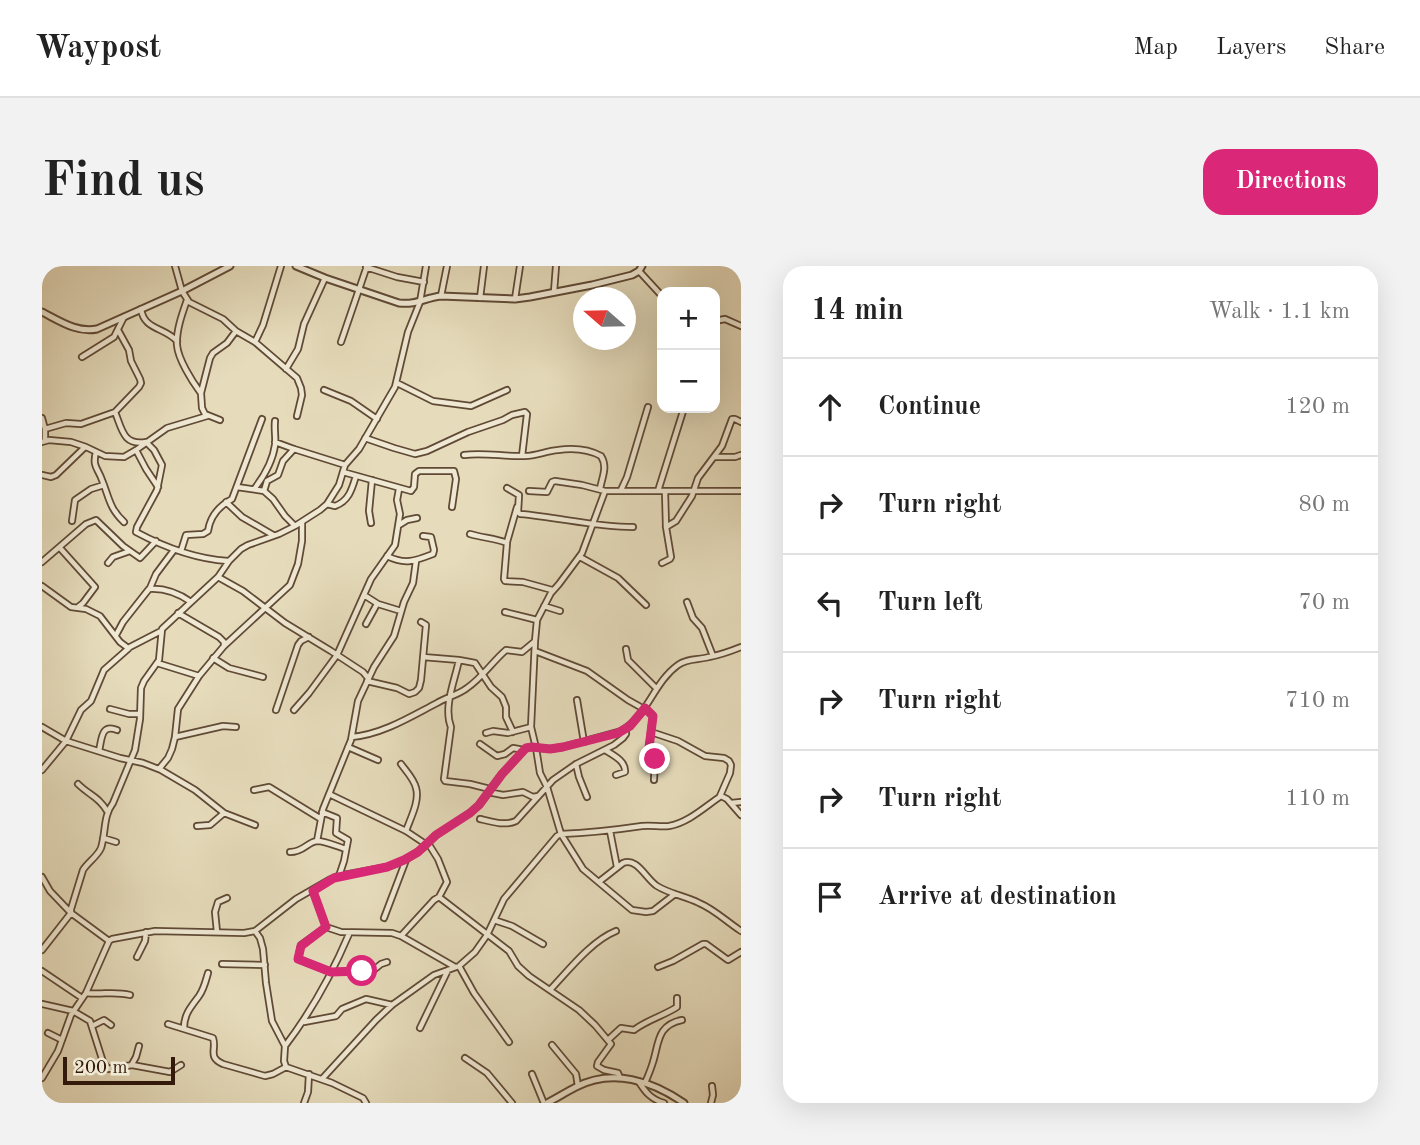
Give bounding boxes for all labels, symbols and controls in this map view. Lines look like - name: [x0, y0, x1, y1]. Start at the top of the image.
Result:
- text: Waypost: [35, 32, 161, 65]
- text: Map: [1134, 36, 1178, 60]
- text: Layers: [1216, 36, 1286, 60]
- text: Share: [1324, 36, 1385, 60]
- button: Directions: [1203, 149, 1378, 215]
- text: Find us: [42, 158, 205, 207]
- north arrow: [573, 287, 636, 350]
- map controls: [657, 287, 720, 413]
- button: +: [657, 287, 720, 350]
- text: 14 min: [811, 296, 904, 326]
- text: Walk · 1.1 km: [1209, 300, 1350, 323]
- button: −: [657, 350, 720, 413]
- icon: ahead: [811, 388, 849, 426]
- text: Continue: [878, 394, 981, 420]
- text: 120 m: [1285, 395, 1350, 418]
- icon: right: [811, 486, 849, 524]
- text: Turn right: [878, 492, 1001, 518]
- text: 80 m: [1299, 493, 1350, 516]
- icon: left: [811, 584, 849, 622]
- text: Turn left: [878, 590, 983, 616]
- text: 70 m: [1299, 591, 1350, 614]
- icon: right: [811, 682, 849, 720]
- text: Turn right: [878, 688, 1001, 714]
- text: 710 m: [1285, 689, 1350, 712]
- route end: [639, 743, 670, 774]
- icon: right: [811, 780, 849, 818]
- text: Turn right: [878, 786, 1001, 812]
- text: 110 m: [1285, 787, 1350, 810]
- icon: arrive: [811, 878, 849, 916]
- text: Arrive at destination: [878, 884, 1117, 910]
- route start: [346, 955, 377, 986]
- scale bar: [63, 1054, 175, 1086]
- text: 200 m: [74, 1059, 127, 1078]

